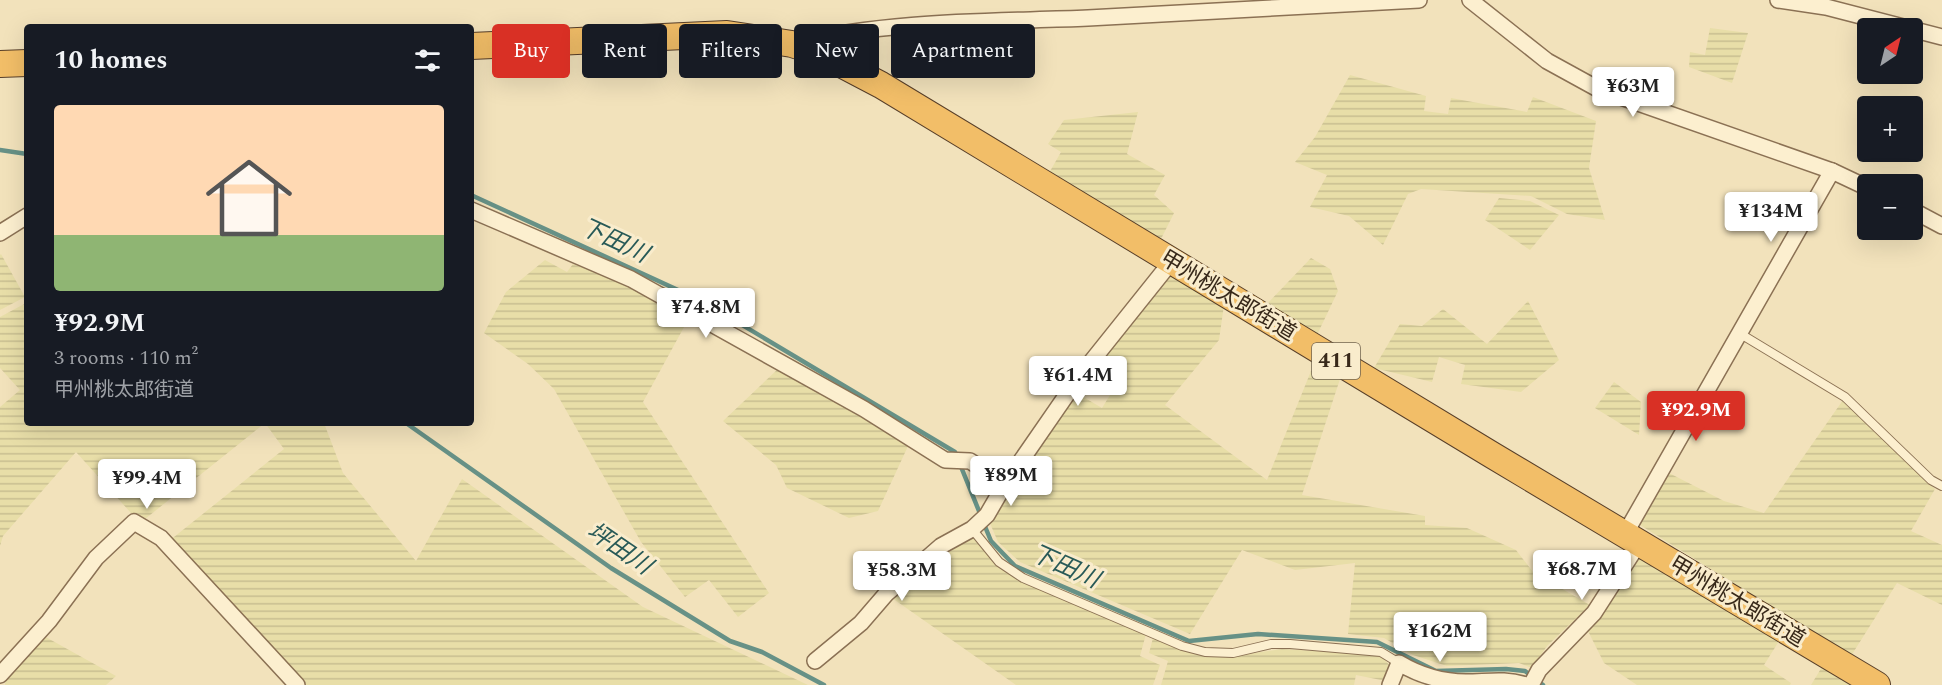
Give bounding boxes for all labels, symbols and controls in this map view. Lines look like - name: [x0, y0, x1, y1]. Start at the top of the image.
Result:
- north arrow: [1857, 18, 1923, 84]
- map controls: [1857, 18, 1923, 240]
- chip: Buy: [492, 24, 570, 78]
- chip: Rent: [582, 24, 667, 78]
- chip: Filters: [679, 24, 782, 78]
- chip: New: [794, 24, 879, 78]
- chip: Apartment: [891, 24, 1035, 78]
- text: 10 homes: [54, 40, 168, 80]
- icon: filters: [411, 44, 444, 77]
- pin: ¥63M: [1597, 67, 1669, 118]
- text: ¥63M: [1606, 71, 1660, 101]
- button: +: [1857, 96, 1923, 162]
- icon: home: [195, 144, 303, 252]
- button: −: [1857, 174, 1923, 240]
- pin: ¥134M: [1729, 192, 1813, 243]
- text: ¥134M: [1739, 196, 1803, 226]
- water label: 下田川: [574, 209, 657, 274]
- street label: 甲州桃太郎街道: [1153, 242, 1303, 350]
- pin: ¥74.8M: [657, 288, 755, 339]
- text: ¥74.8M: [671, 292, 741, 322]
- text: ¥92.9M: [54, 303, 145, 343]
- text: 3 rooms · 110 m²: [54, 343, 198, 373]
- road number: 411: [1312, 343, 1360, 379]
- pin: ¥61.4M: [1029, 356, 1127, 407]
- text: ¥61.4M: [1043, 360, 1113, 390]
- text: 甲州桃太郎街道: [54, 375, 194, 405]
- pin: ¥92.9M: [1647, 391, 1745, 442]
- text: ¥92.9M: [1661, 395, 1731, 425]
- pin: ¥89M: [975, 456, 1047, 507]
- pin: ¥99.4M: [98, 459, 196, 510]
- text: ¥89M: [984, 460, 1038, 490]
- text: ¥99.4M: [112, 463, 182, 493]
- water label: 坪田川: [579, 514, 661, 586]
- water label: 下田川: [1025, 536, 1108, 599]
- street label: 甲州桃太郎街道: [1662, 548, 1812, 656]
- pin: ¥68.7M: [1533, 550, 1631, 601]
- pin: ¥58.3M: [853, 551, 951, 602]
- text: ¥68.7M: [1547, 554, 1617, 584]
- text: ¥58.3M: [867, 555, 937, 585]
- pin: ¥162M: [1398, 612, 1482, 663]
- text: ¥162M: [1408, 616, 1472, 646]

